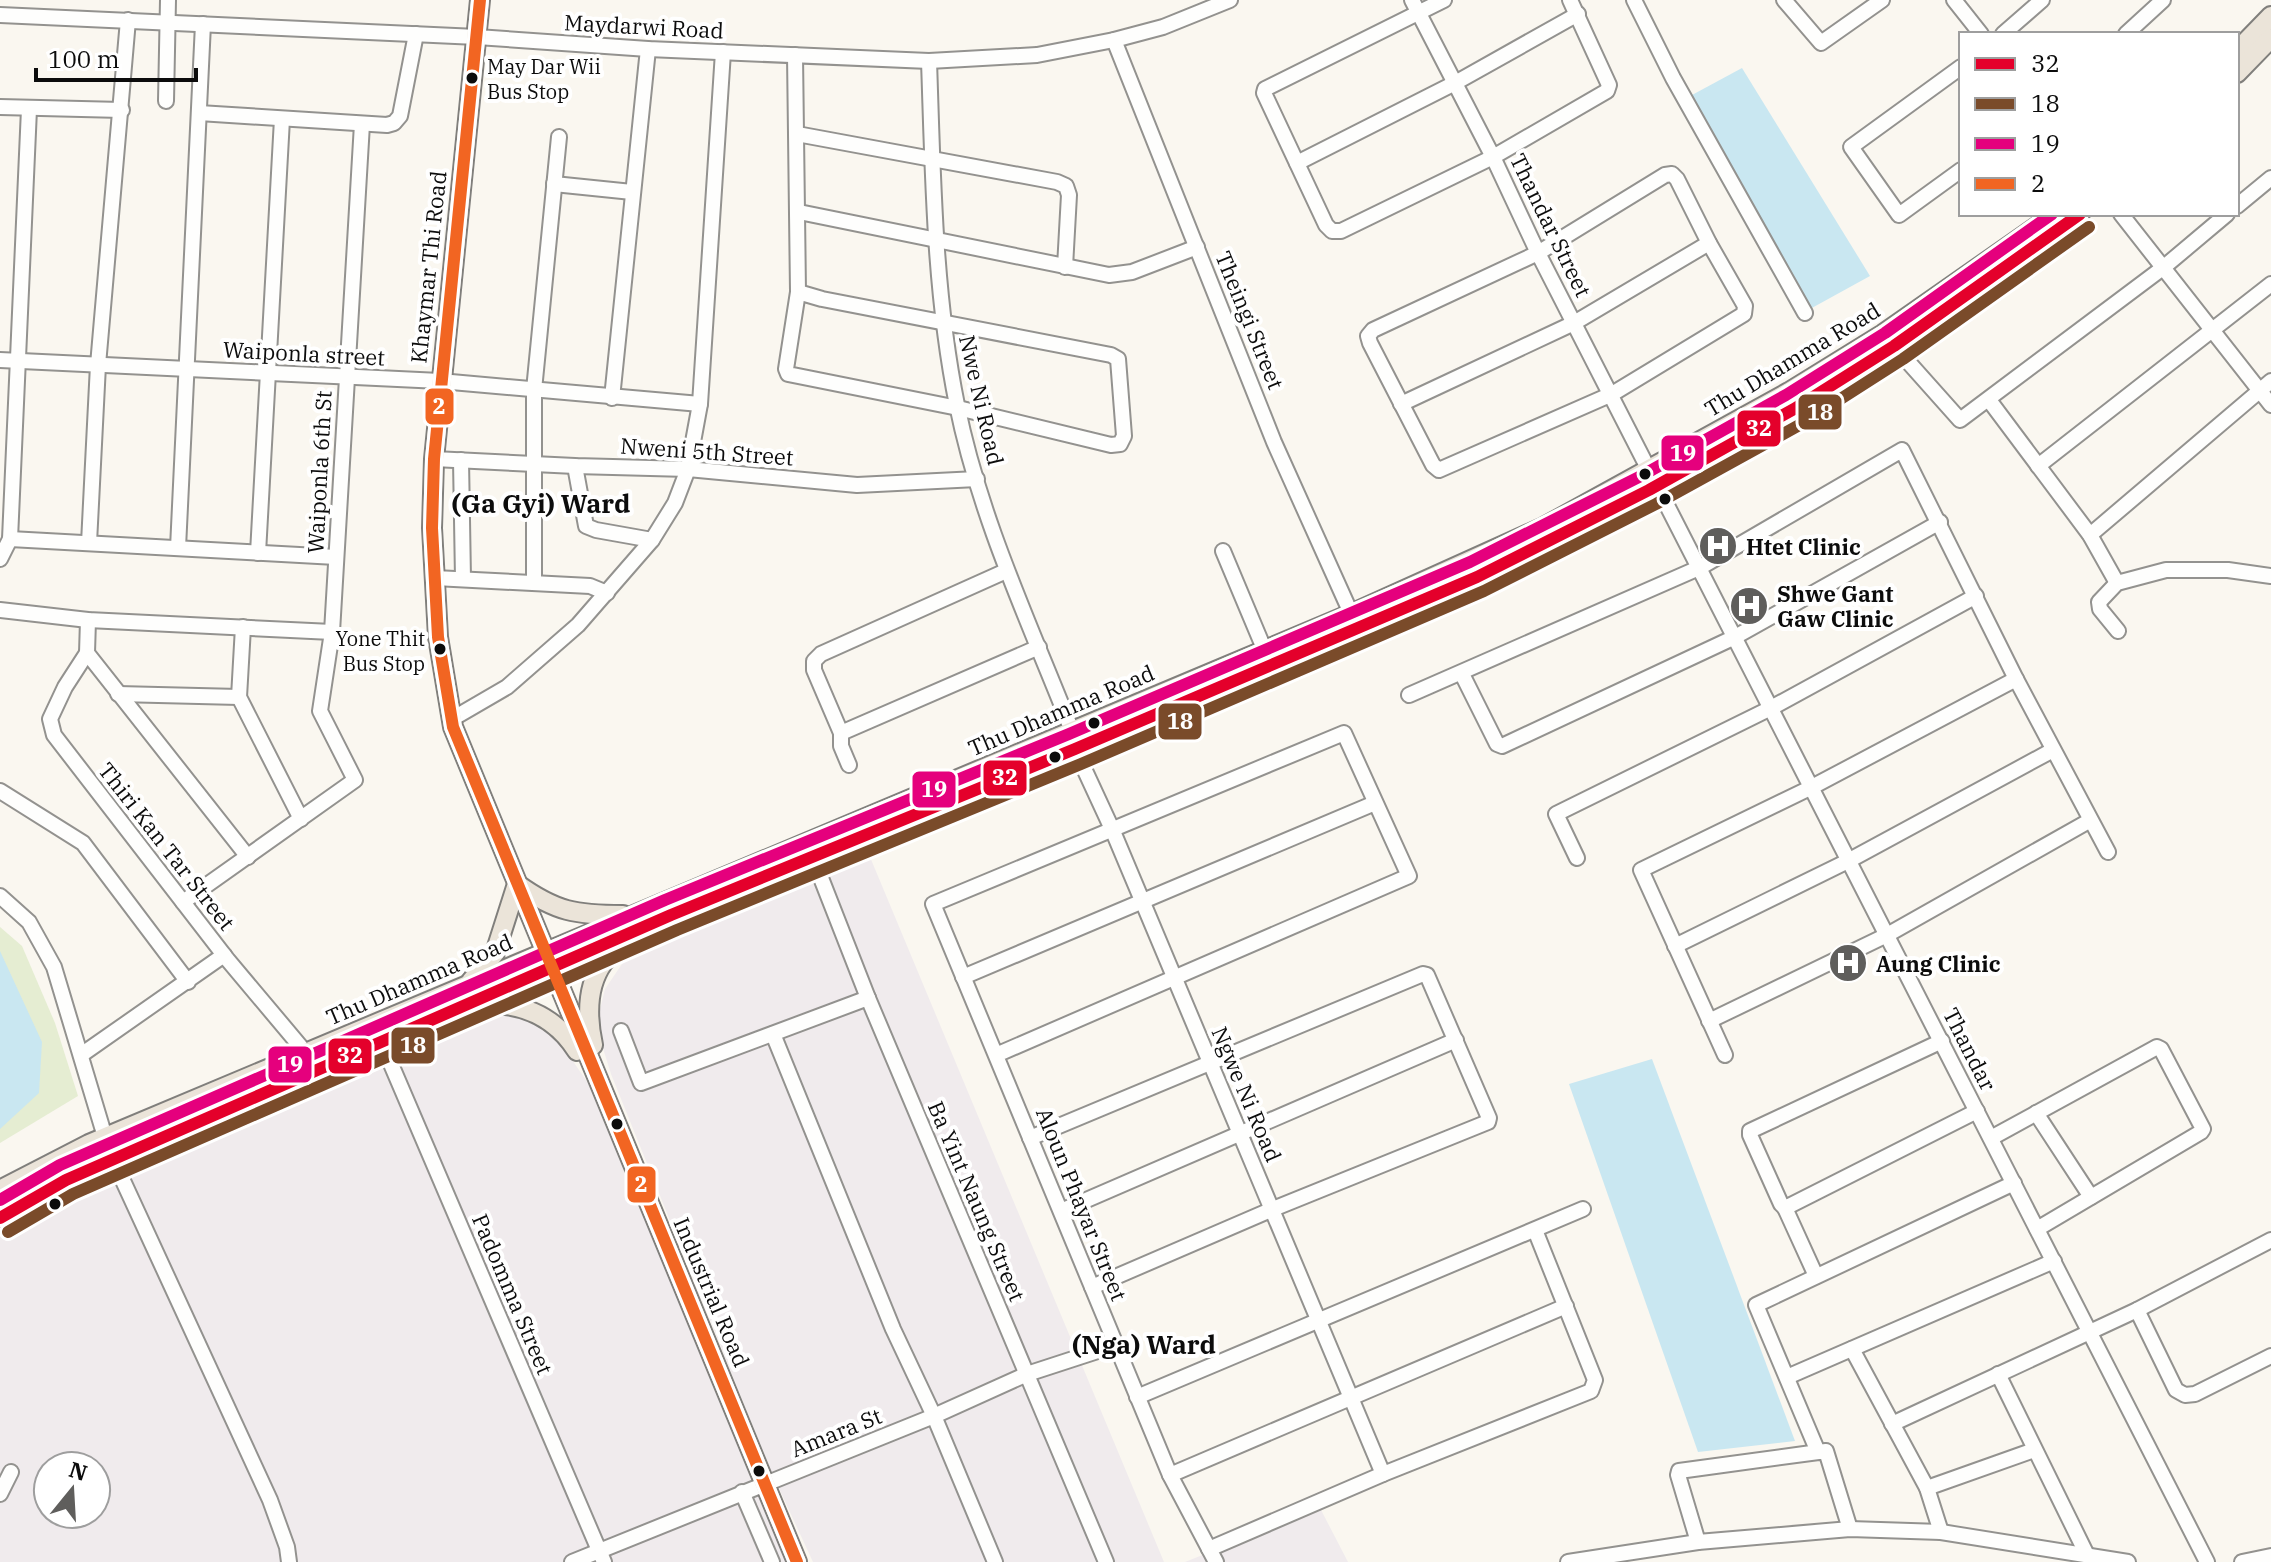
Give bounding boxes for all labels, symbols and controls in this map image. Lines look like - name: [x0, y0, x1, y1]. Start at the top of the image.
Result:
- street label: Maydarwi Road: [563, 7, 725, 45]
- scale bar: [36, 32, 196, 82]
- legend: [1959, 32, 2239, 216]
- text: 100 m: [48, 43, 120, 75]
- text: 32: [2031, 47, 2060, 79]
- place label: May Dar Wii Bus Stop: [487, 53, 601, 105]
- marker: May Dar Wii Bus Stop: [464, 70, 480, 86]
- text: 18: [2031, 87, 2060, 119]
- text: 19: [2031, 127, 2060, 159]
- street label: Thandar Street: [1504, 148, 1598, 302]
- text: 2: [2031, 167, 2045, 199]
- street label: Khaymar Thi Road: [403, 169, 453, 365]
- street label: Theingi Street: [1209, 247, 1291, 394]
- street label: Thu Dhamma Road: [1699, 295, 1885, 423]
- street label: Nwe Ni Road: [953, 332, 1011, 468]
- street label: Waiponla street: [222, 334, 386, 372]
- line badge: 2: [424, 387, 455, 426]
- street label: Waiponla 6th St: [300, 389, 338, 554]
- text: 2: [432, 391, 446, 420]
- line badge: 18: [1797, 393, 1843, 431]
- text: 18: [1807, 397, 1833, 426]
- line badge: 32: [1736, 409, 1782, 448]
- text: 32: [1746, 413, 1772, 442]
- street label: Nweni 5th Street: [619, 430, 795, 472]
- line badge: 19: [1660, 434, 1705, 472]
- text: 19: [1670, 438, 1696, 467]
- unlabelled marker: [1637, 466, 1653, 482]
- district label: (Ga Gyi) Ward: [452, 486, 630, 520]
- unlabelled marker: [1657, 491, 1673, 507]
- hospital icon: Htet Clinic: [1697, 525, 1739, 567]
- place label: Htet Clinic: [1746, 532, 1861, 561]
- place label: Shwe Gant Gaw Clinic: [1777, 579, 1894, 633]
- hospital icon: Shwe Gant Gaw Clinic: [1728, 585, 1770, 627]
- place label: Yone Thit Bus Stop: [335, 625, 425, 677]
- marker: Yone Thit Bus Stop: [432, 641, 448, 657]
- street label: Thu Dhamma Road: [963, 658, 1159, 762]
- line badge: 18: [1157, 702, 1203, 741]
- text: 18: [1167, 706, 1193, 735]
- unlabelled marker: [1086, 715, 1102, 731]
- unlabelled marker: [1047, 749, 1063, 765]
- street label: Thiri Kan Tar Street: [92, 756, 242, 936]
- line badge: 32: [982, 759, 1028, 797]
- text: 32: [992, 762, 1018, 791]
- line badge: 19: [911, 770, 957, 809]
- text: 19: [921, 774, 947, 803]
- street label: Thu Dhamma Road: [321, 927, 517, 1031]
- hospital icon: Aung Clinic: [1827, 942, 1869, 984]
- place label: Aung Clinic: [1876, 949, 2001, 978]
- street label: Thandar: [1937, 1003, 2003, 1096]
- street label: Ngwe Ni Road: [1205, 1022, 1289, 1166]
- line badge: 18: [390, 1026, 436, 1065]
- text: 18: [400, 1030, 426, 1059]
- line badge: 32: [327, 1037, 373, 1075]
- text: 32: [337, 1040, 363, 1069]
- line badge: 19: [267, 1045, 313, 1084]
- text: 19: [277, 1049, 303, 1078]
- street label: Ba Yint Naung Street: [922, 1097, 1032, 1306]
- street label: Aloun Phayar Street: [1030, 1103, 1134, 1305]
- unlabelled marker: [609, 1116, 625, 1132]
- line badge: 2: [626, 1165, 657, 1204]
- text: 2: [634, 1169, 648, 1198]
- unlabelled marker: [47, 1196, 63, 1212]
- street label: Padomma Street: [466, 1209, 560, 1379]
- street label: Industrial Road: [667, 1213, 757, 1371]
- district label: (Nga) Ward: [1072, 1327, 1216, 1361]
- street label: Amara St: [786, 1401, 886, 1463]
- north arrow: [32, 1450, 112, 1530]
- text: N: [66, 1454, 91, 1487]
- unlabelled marker: [751, 1463, 767, 1479]

